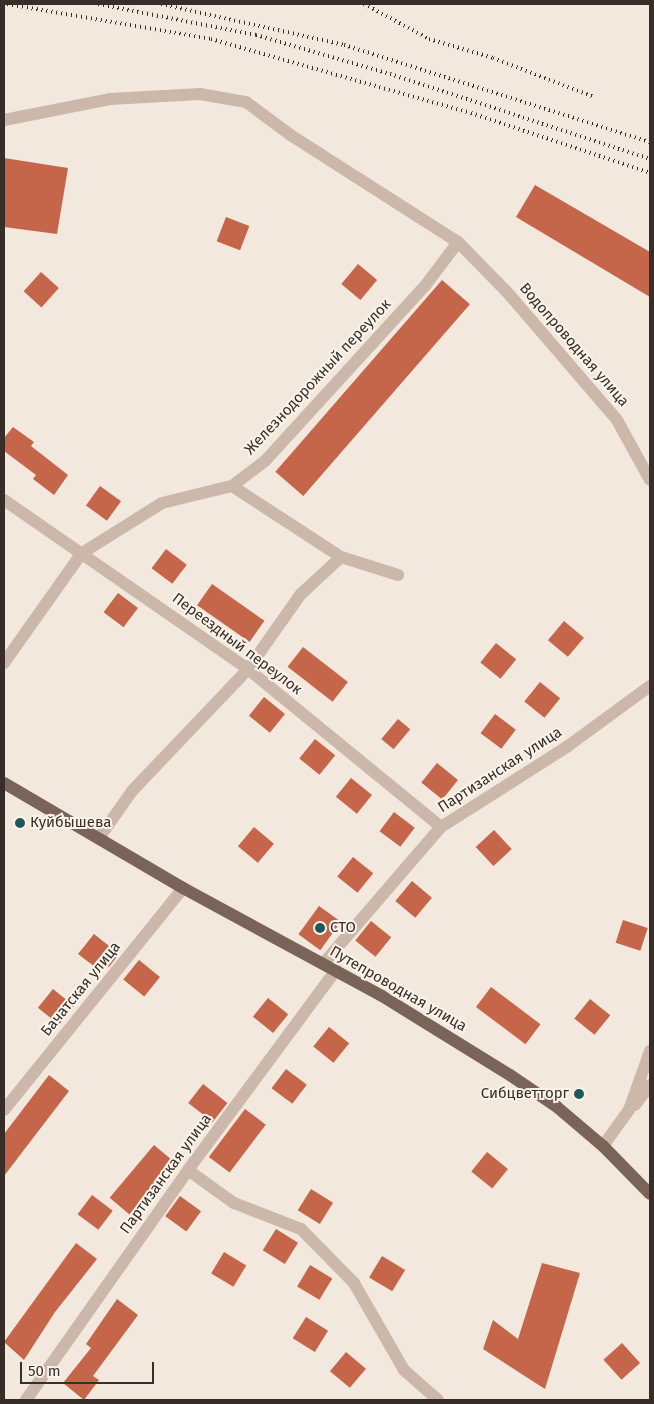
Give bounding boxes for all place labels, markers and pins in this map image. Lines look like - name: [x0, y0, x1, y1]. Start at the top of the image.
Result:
- place label: Куйбышева: [30, 814, 111, 832]
- marker: Куйбышева: [14, 817, 26, 829]
- place label: СТО: [330, 919, 356, 937]
- marker: СТО: [314, 922, 326, 934]
- place label: Сибцветторг: [481, 1085, 569, 1103]
- marker: Сибцветторг: [573, 1088, 585, 1100]

